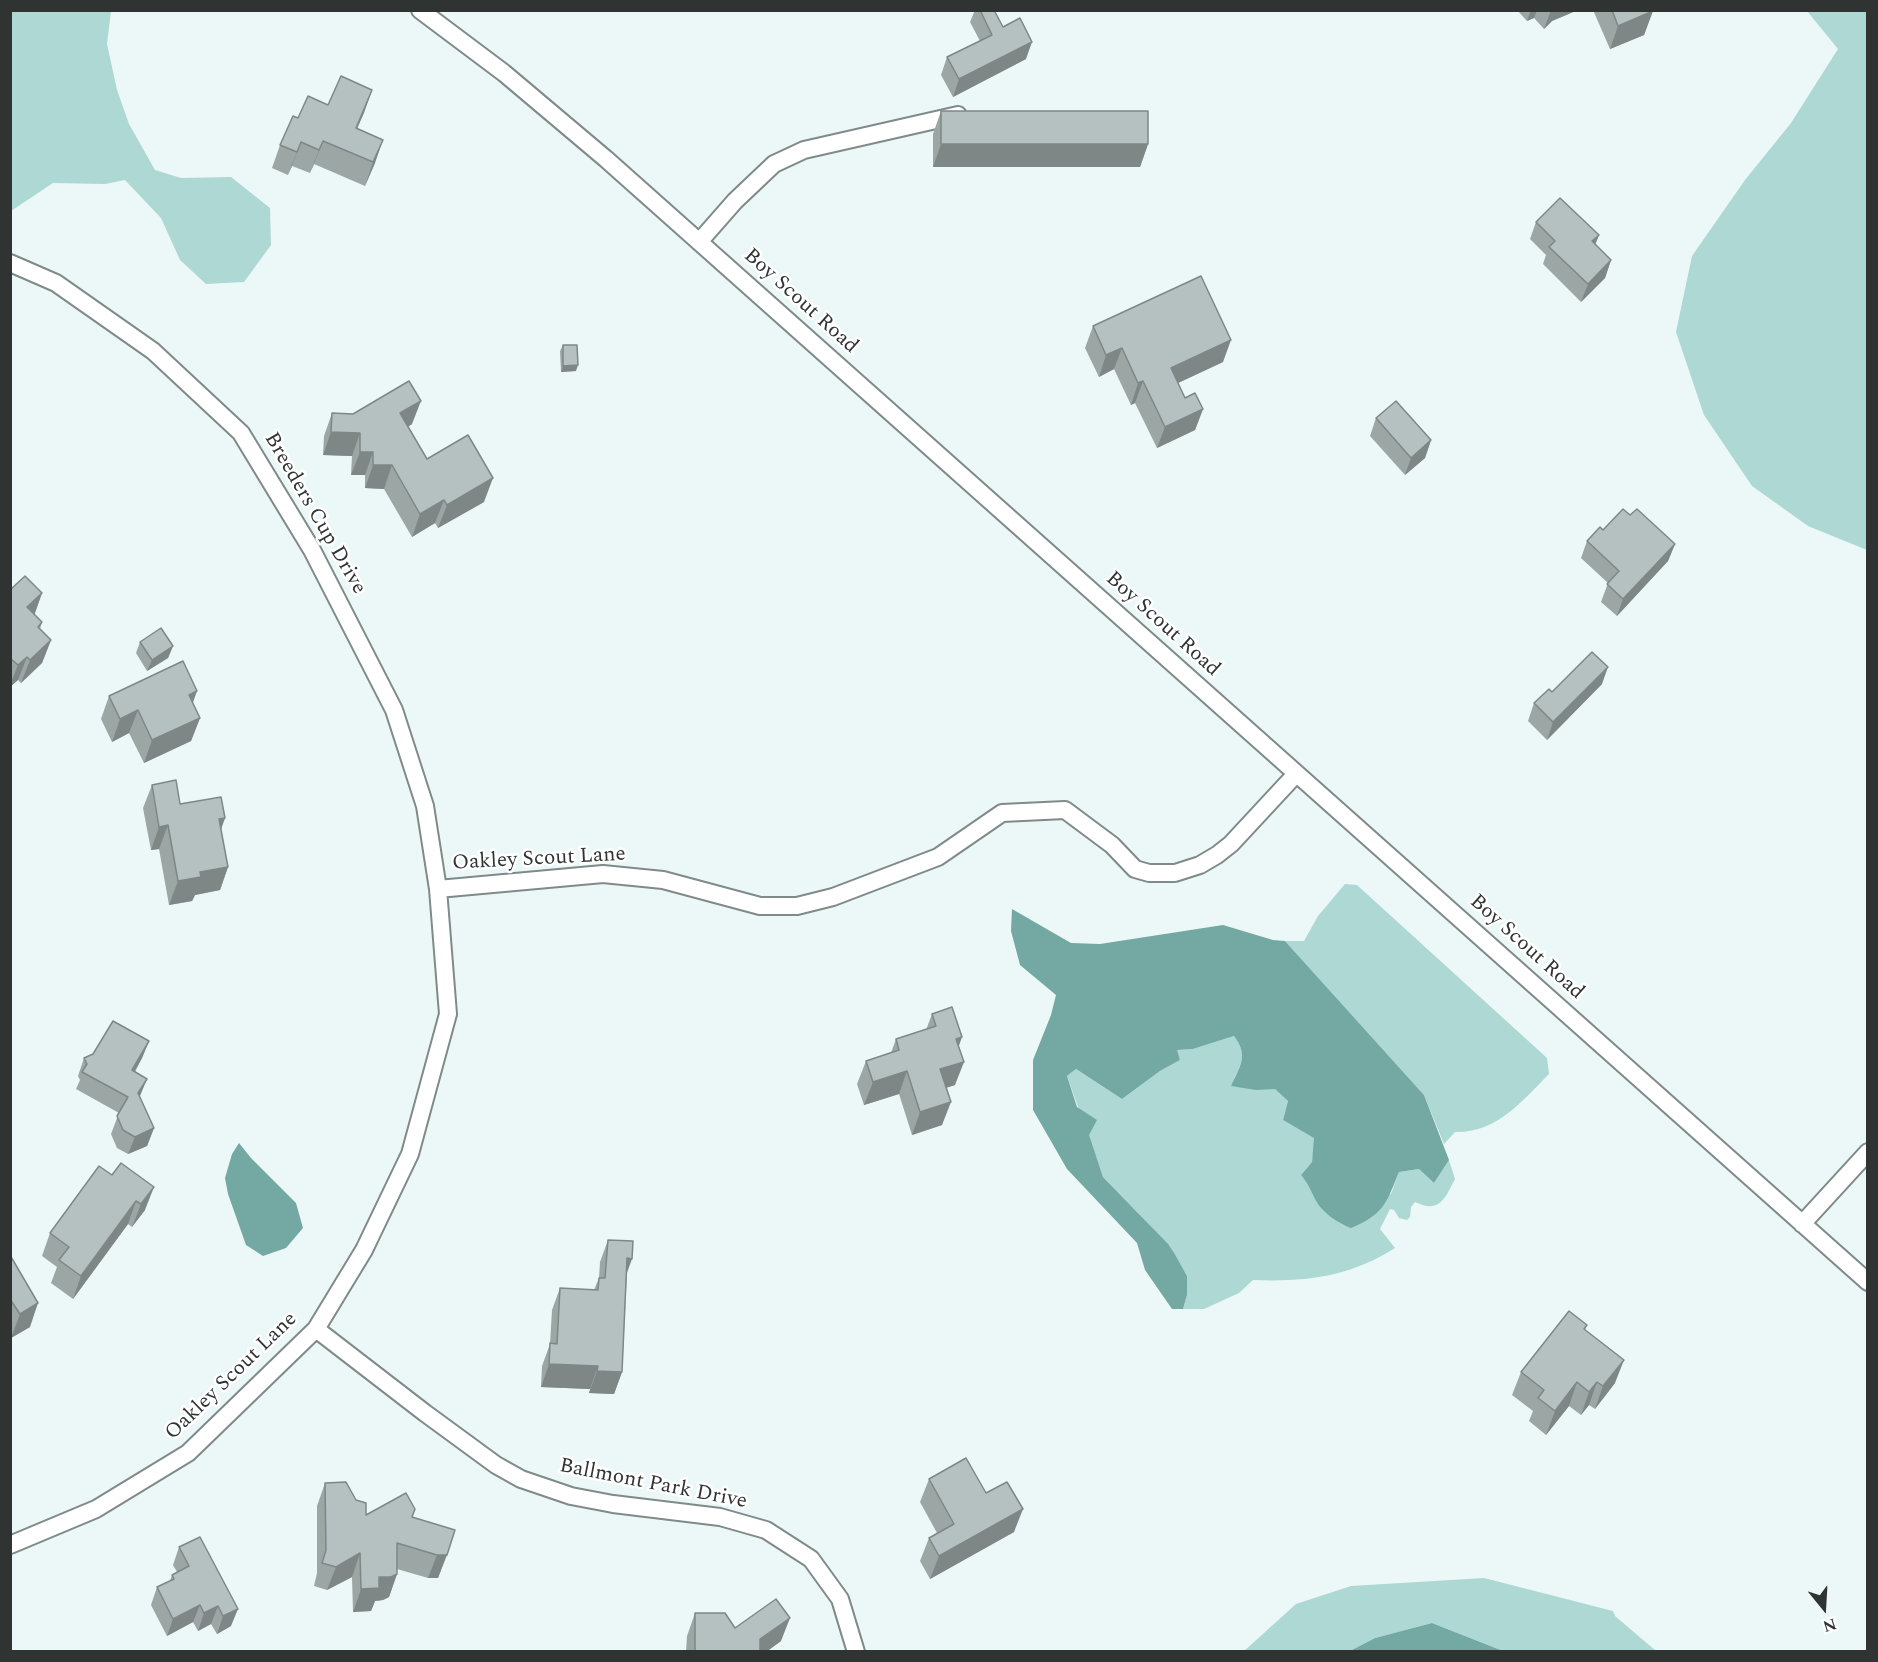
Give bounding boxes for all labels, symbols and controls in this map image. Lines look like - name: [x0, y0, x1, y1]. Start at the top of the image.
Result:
- street label: Boy Scout Road: [738, 244, 862, 360]
- street label: Breeders Cup Drive: [257, 429, 371, 599]
- street label: Boy Scout Road: [1100, 567, 1224, 683]
- street label: Oakley Scout Lane: [452, 843, 626, 877]
- street label: Boy Scout Road: [1464, 890, 1588, 1006]
- street label: Oakley Scout Lane: [161, 1308, 303, 1446]
- street label: Ballmont Park Drive: [557, 1454, 749, 1516]
- north arrow: [1794, 1578, 1854, 1638]
- text: N: [1820, 1612, 1839, 1639]

